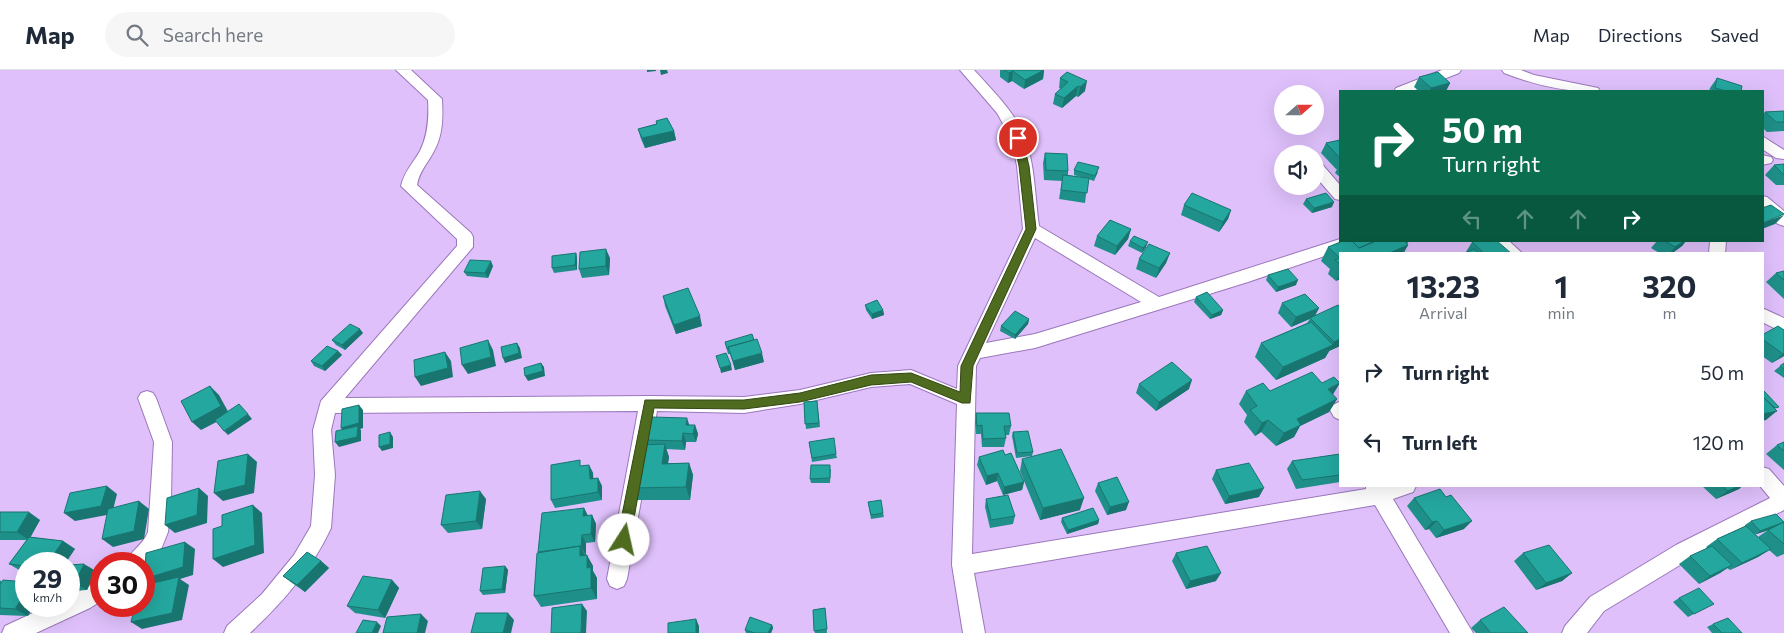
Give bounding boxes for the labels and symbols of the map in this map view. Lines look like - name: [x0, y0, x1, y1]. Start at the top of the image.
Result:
- north arrow: [1274, 85, 1324, 135]
- pin: [997, 117, 1039, 159]
- position arrow: [597, 513, 649, 565]
- speed limit sign: 30: [90, 552, 155, 617]

